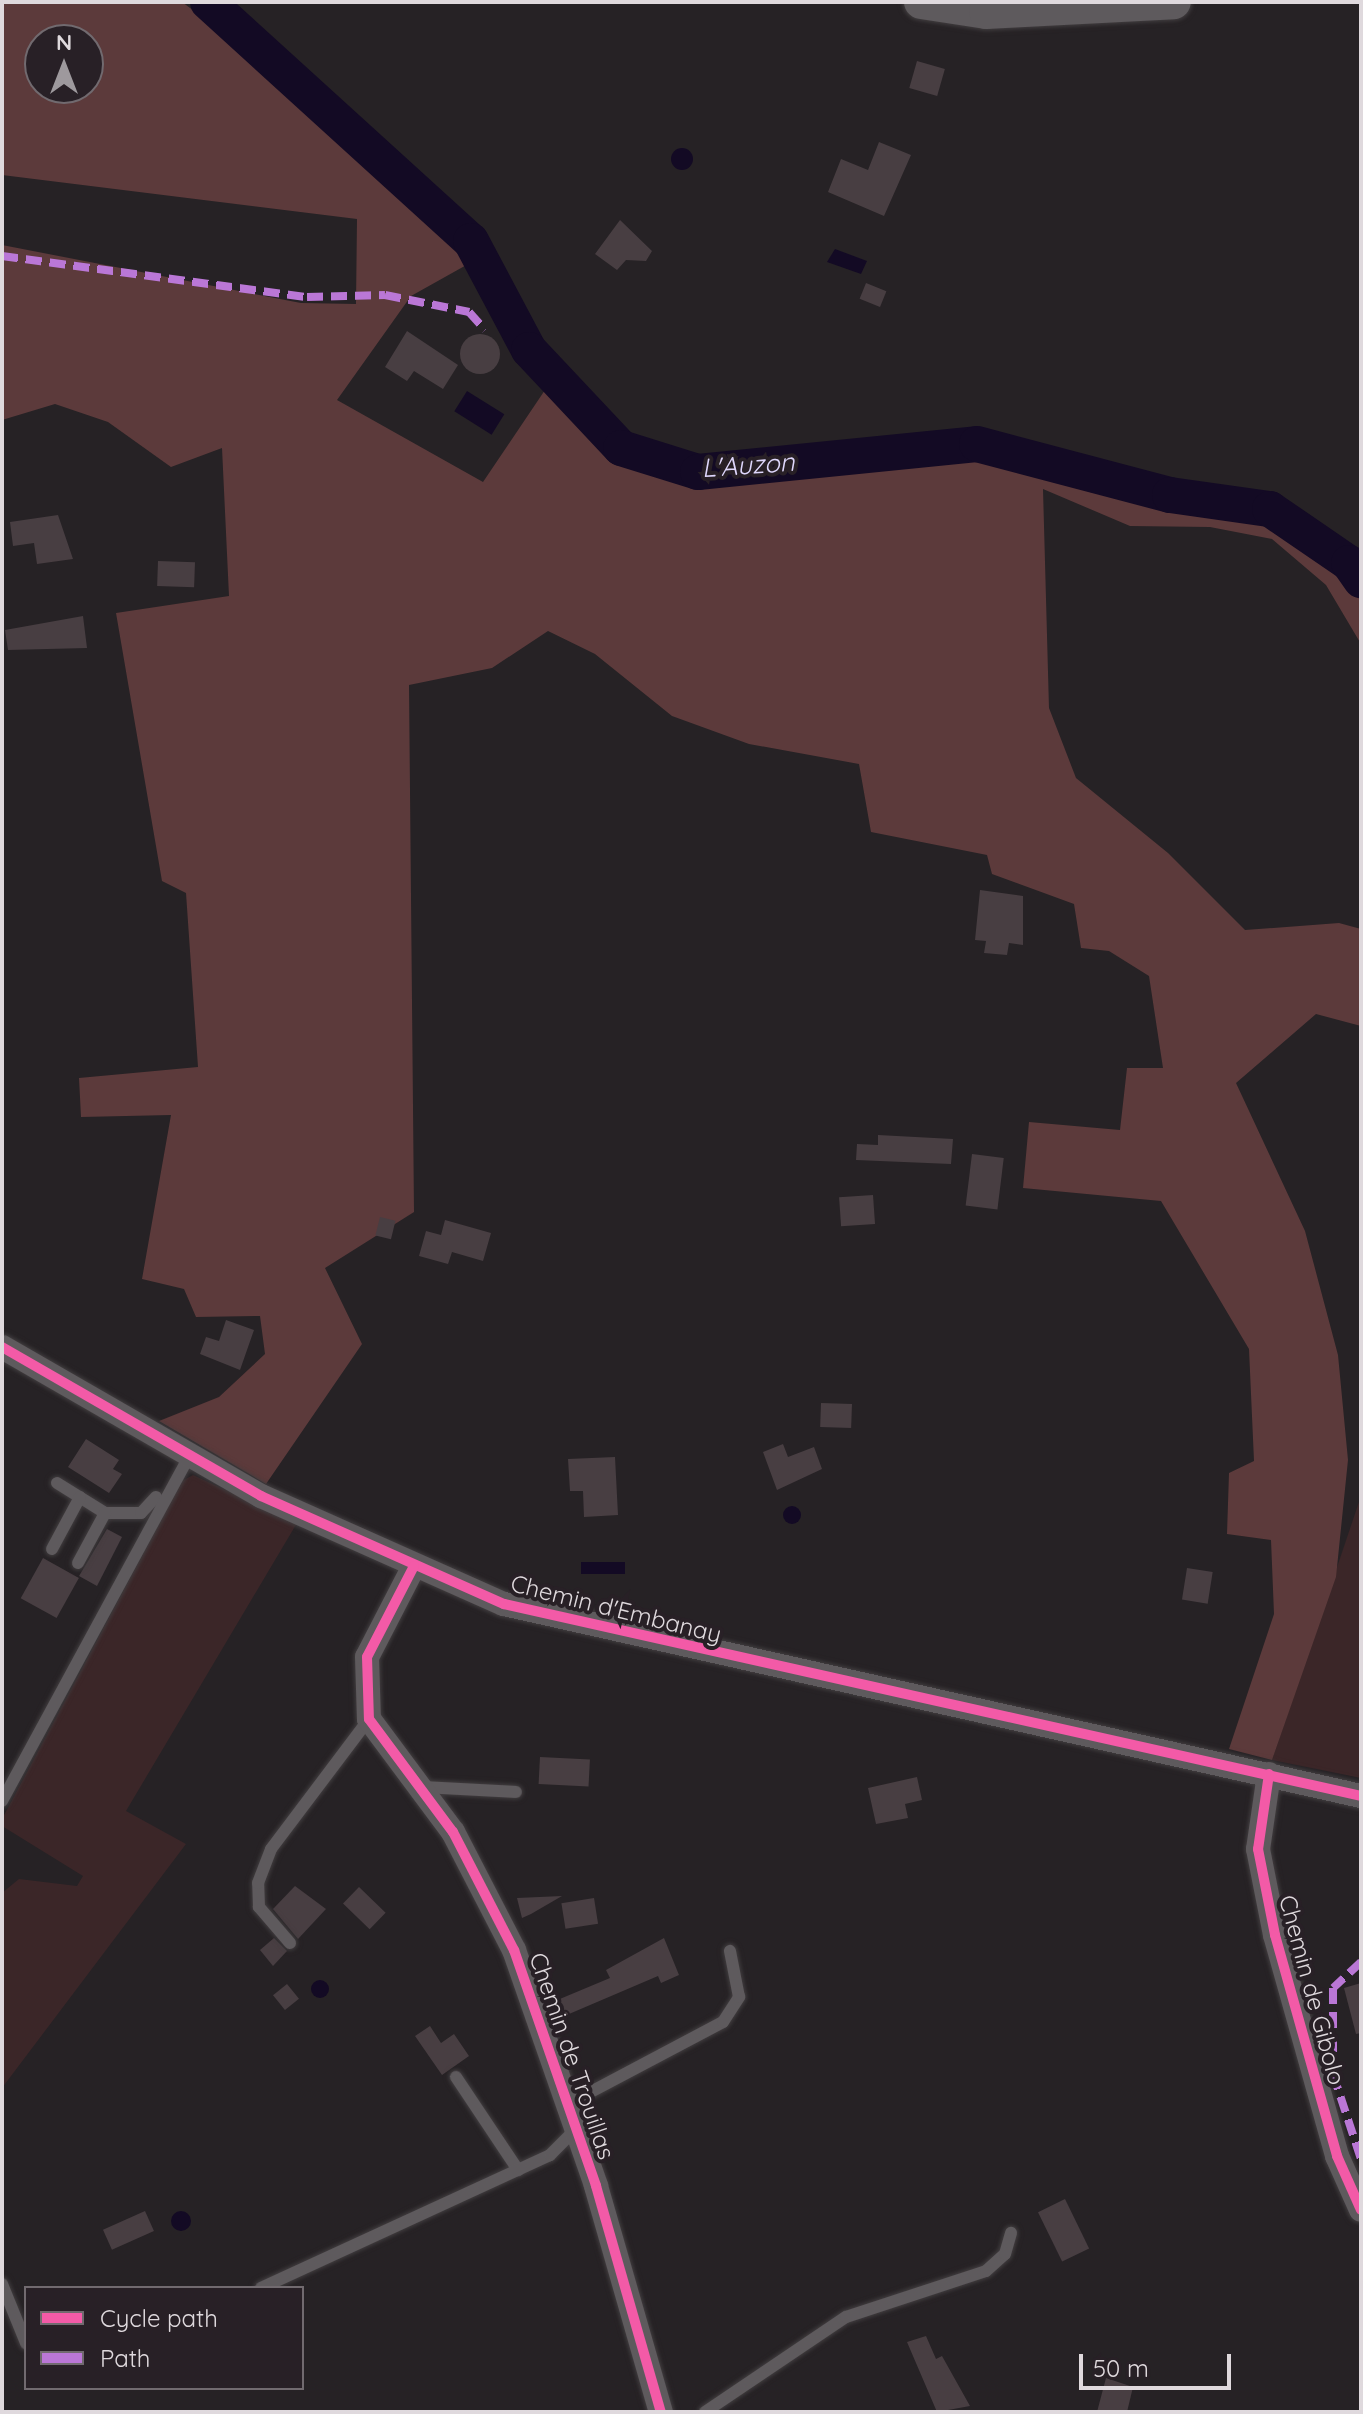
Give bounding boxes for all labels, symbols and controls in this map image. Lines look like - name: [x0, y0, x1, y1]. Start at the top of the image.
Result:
- north arrow: [24, 24, 104, 104]
- text: N: [56, 28, 72, 56]
- water label: L'Auzon: [700, 446, 796, 484]
- street label: Chemin d'Embanay: [508, 1569, 724, 1649]
- street label: Chemin de Gibolo: [1273, 1892, 1351, 2088]
- street label: Chemin de Trouillas: [523, 1949, 621, 2163]
- legend: [24, 2286, 304, 2390]
- text: Cycle path: [100, 2303, 218, 2333]
- scale bar: [1083, 2338, 1235, 2388]
- text: Path: [100, 2343, 151, 2373]
- text: 50 m: [1093, 2353, 1149, 2383]

